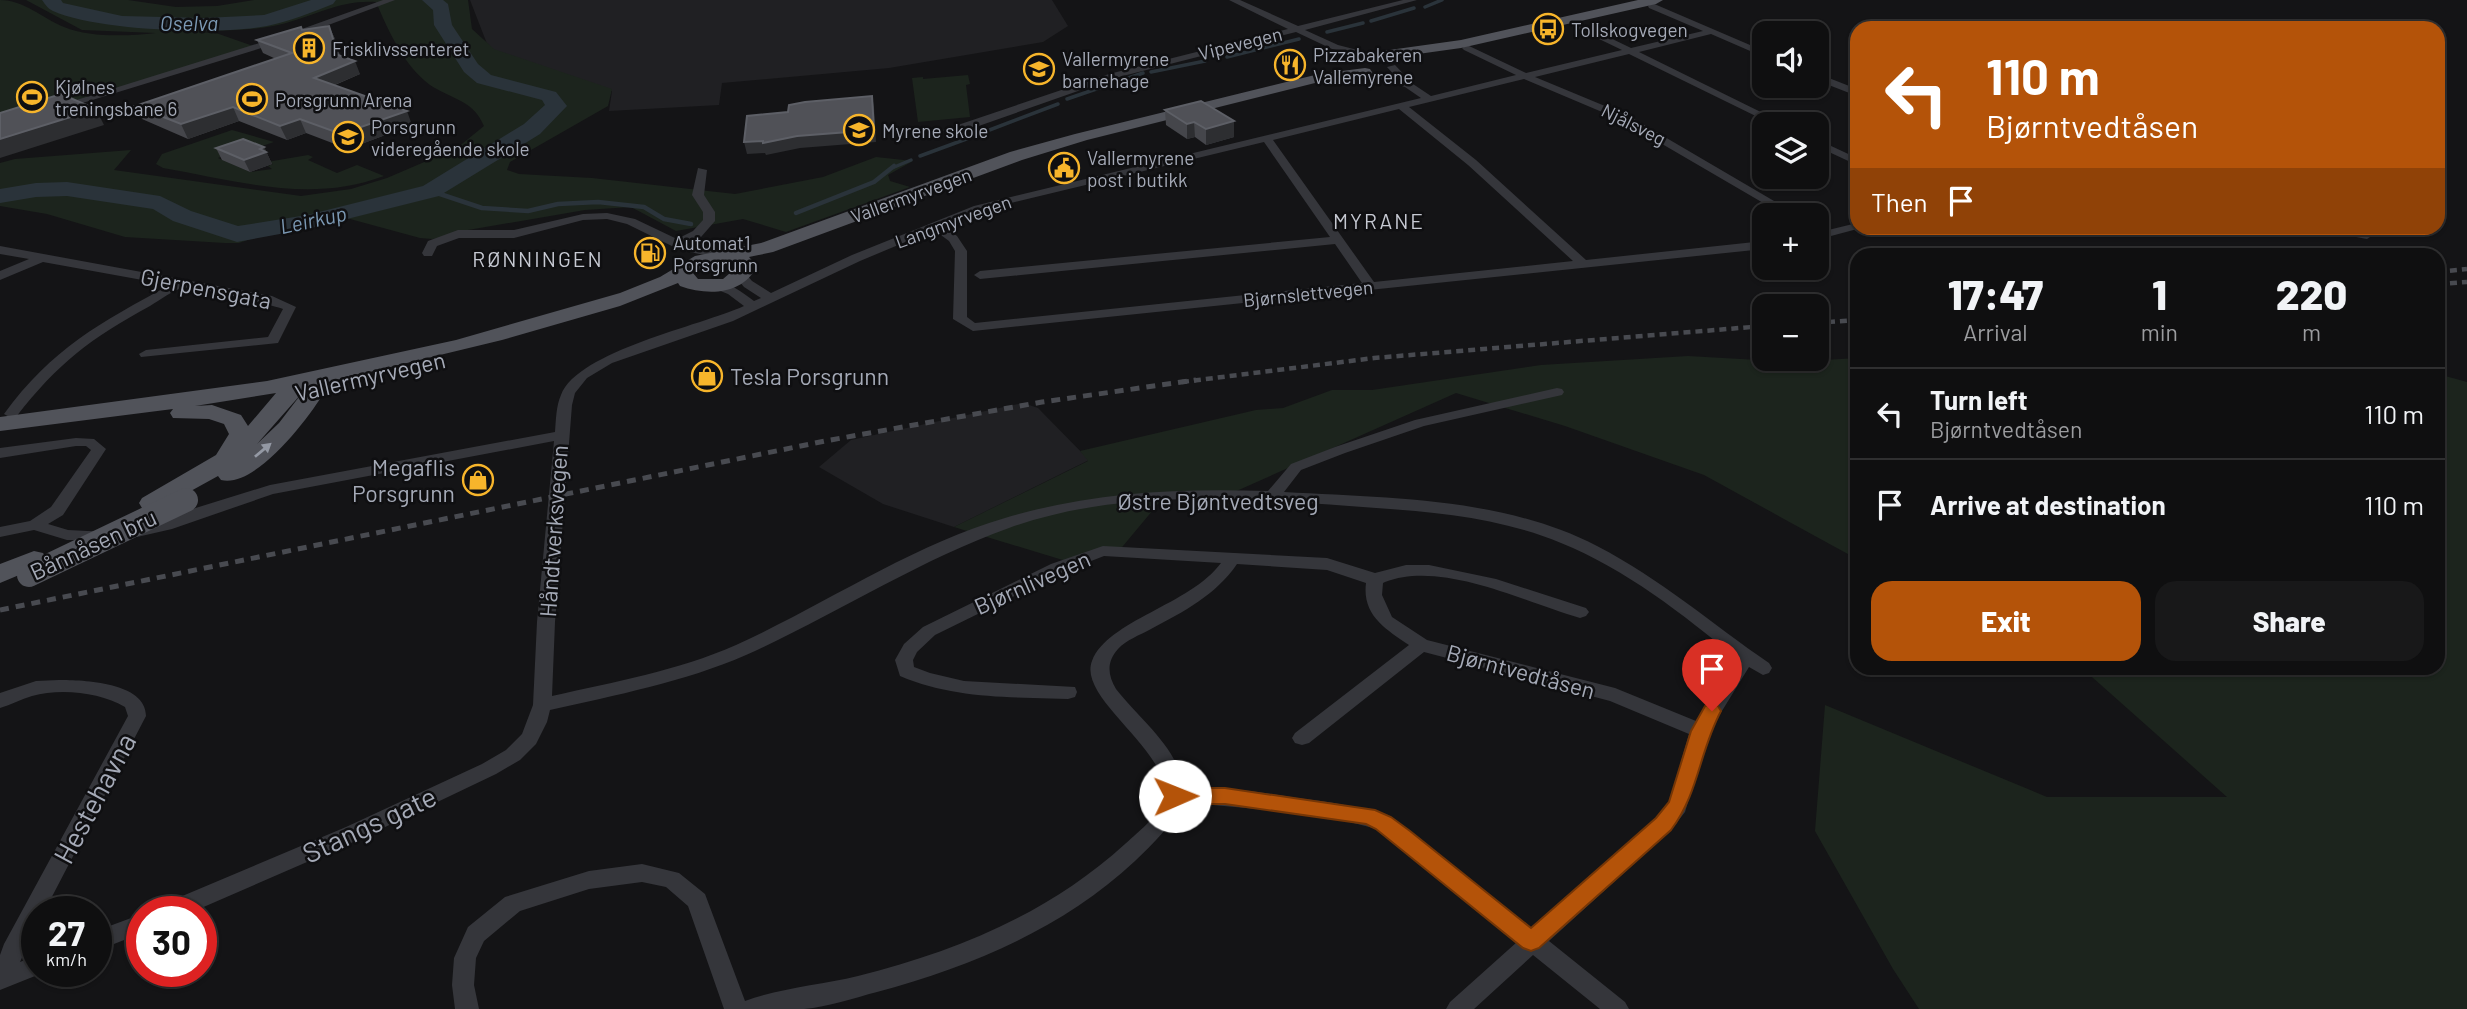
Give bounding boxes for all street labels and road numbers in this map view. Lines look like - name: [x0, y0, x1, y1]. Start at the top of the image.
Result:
- street label: Vipevegen: [1196, 21, 1284, 65]
- street label: Njålsveg: [1598, 98, 1670, 150]
- street label: Vallermyrvegen: [847, 162, 975, 228]
- street label: Langmyrvegen: [892, 189, 1014, 253]
- street label: Gjerpensgata: [138, 262, 274, 314]
- street label: Bjørnslettvegen: [1242, 275, 1374, 311]
- street label: Vallermyrvegen: [292, 345, 448, 407]
- street label: Håndtverksvegen: [533, 444, 573, 618]
- street label: Østre Bjøntvedtsveg: [1118, 487, 1318, 515]
- street label: Bånnåsen bru: [25, 503, 161, 585]
- street label: Bjørnlivegen: [970, 544, 1094, 620]
- street label: Bjørntvedtåsen: [1444, 638, 1598, 704]
- street label: Hestehavna: [45, 727, 143, 869]
- street label: Stangs gate: [297, 778, 441, 870]

